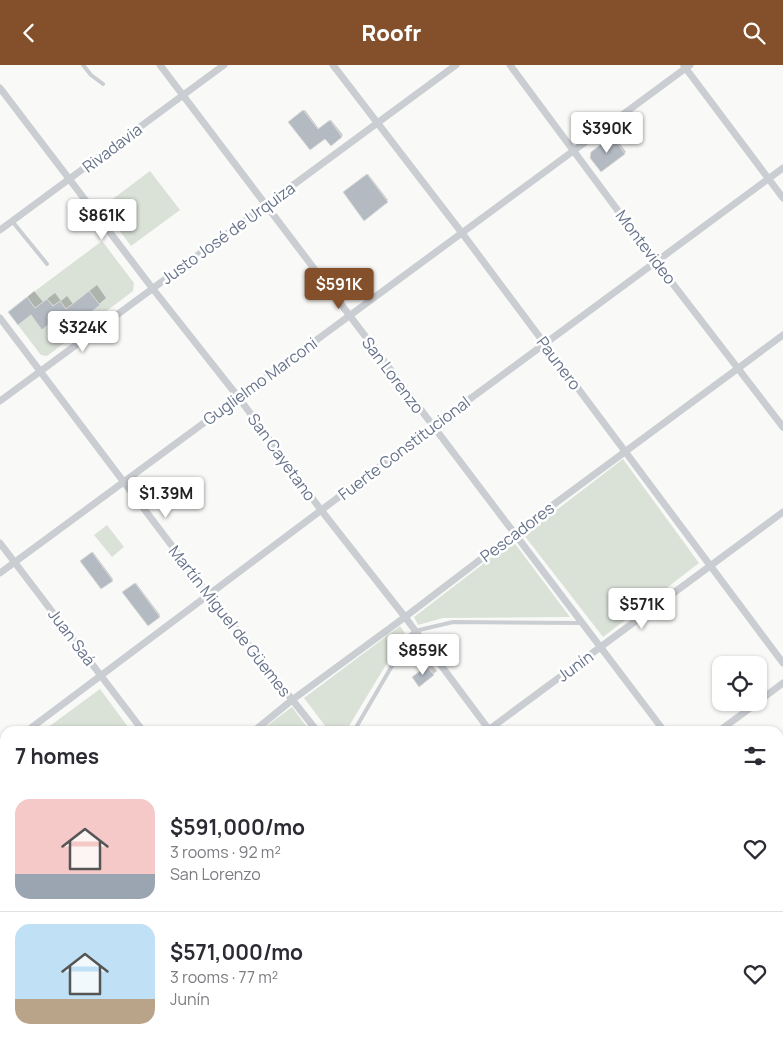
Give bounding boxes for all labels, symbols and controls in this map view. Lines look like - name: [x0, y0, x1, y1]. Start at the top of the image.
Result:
- text: Roofr: [362, 18, 421, 48]
- icon: back: [15, 19, 43, 47]
- icon: search: [740, 19, 768, 47]
- pin: $390K: [572, 111, 642, 154]
- text: $390K: [582, 117, 632, 139]
- street label: Rivadavia: [78, 118, 146, 178]
- street label: Justo José de Urquiza: [157, 177, 299, 289]
- pin: $861K: [67, 199, 137, 241]
- text: $861K: [79, 204, 125, 226]
- street label: Montevideo: [611, 205, 681, 289]
- pin: $591K: [304, 267, 374, 310]
- text: $591K: [316, 273, 362, 295]
- pin: $324K: [48, 311, 118, 353]
- text: $324K: [59, 316, 107, 338]
- street label: Guglielmo Marconi: [198, 332, 322, 430]
- street label: San Lorenzo: [357, 332, 429, 418]
- street label: Paunero: [532, 332, 586, 394]
- street label: Fuerte Constitucional: [333, 391, 475, 505]
- street label: San Cayetano: [243, 409, 321, 505]
- pin: $1.39M: [125, 477, 207, 519]
- text: $1.39M: [139, 482, 193, 504]
- street label: Pescadores: [475, 497, 559, 567]
- street label: Martín Miguel de Güemes: [164, 541, 296, 701]
- pin: $571K: [607, 587, 677, 630]
- text: $571K: [619, 593, 665, 615]
- street label: Juan Saá: [43, 604, 101, 670]
- pin: $859K: [388, 633, 458, 676]
- text: $859K: [398, 639, 448, 661]
- street label: Junín: [552, 645, 598, 687]
- map controls: [712, 656, 767, 711]
- button: locate: [712, 656, 767, 711]
- text: 7 homes: [15, 742, 99, 770]
- icon: filters: [741, 742, 769, 770]
- text: $591,000/mo: [170, 813, 305, 841]
- icon: home: [55, 819, 115, 879]
- icon: heart: [741, 835, 769, 863]
- text: 3 rooms · 92 m²: [170, 841, 281, 863]
- text: San Lorenzo: [170, 863, 261, 885]
- text: $571,000/mo: [170, 938, 303, 966]
- icon: home: [55, 944, 115, 1004]
- icon: heart: [741, 960, 769, 988]
- text: 3 rooms · 77 m²: [170, 966, 278, 988]
- text: Junín: [170, 988, 210, 1010]

